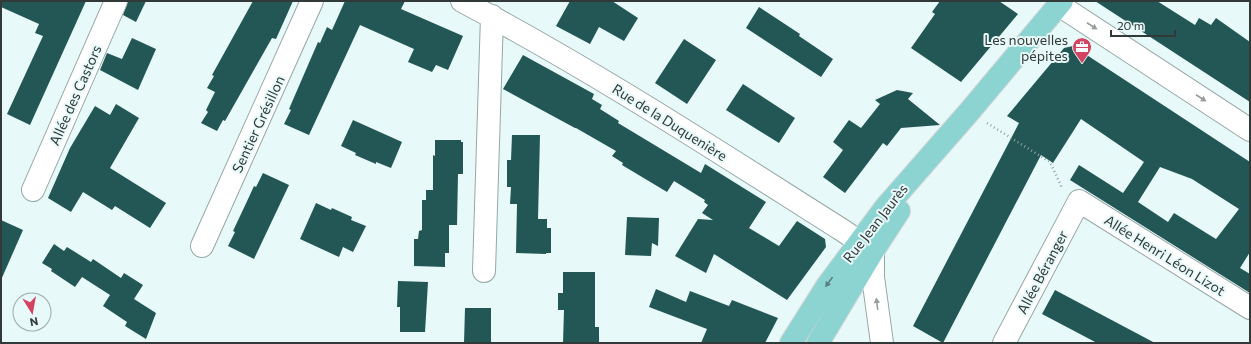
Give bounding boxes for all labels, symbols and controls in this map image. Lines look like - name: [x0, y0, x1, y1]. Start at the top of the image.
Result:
- scale bar: [1111, 12, 1175, 38]
- text: 20 m: [1117, 18, 1144, 32]
- one-way arrow: [1087, 22, 1097, 30]
- place label: Les nouvelles pépites: [984, 31, 1068, 64]
- office icon: Les nouvelles pépites: [1071, 36, 1093, 64]
- street label: Allée des Castors: [45, 42, 105, 148]
- street label: Sentier Grésillon: [228, 73, 288, 175]
- street label: Rue de la Duquenière: [609, 80, 731, 164]
- one-way arrow: [1195, 94, 1206, 101]
- street label: Rue Jean Jaurès: [839, 180, 911, 266]
- street label: Allée Henri Léon Lizot: [1102, 211, 1229, 299]
- street label: Allée Béranger: [1013, 227, 1071, 317]
- one-way arrow: [825, 277, 833, 288]
- north arrow: [12, 292, 52, 332]
- one-way arrow: [873, 298, 880, 310]
- text: N: [29, 315, 39, 329]

